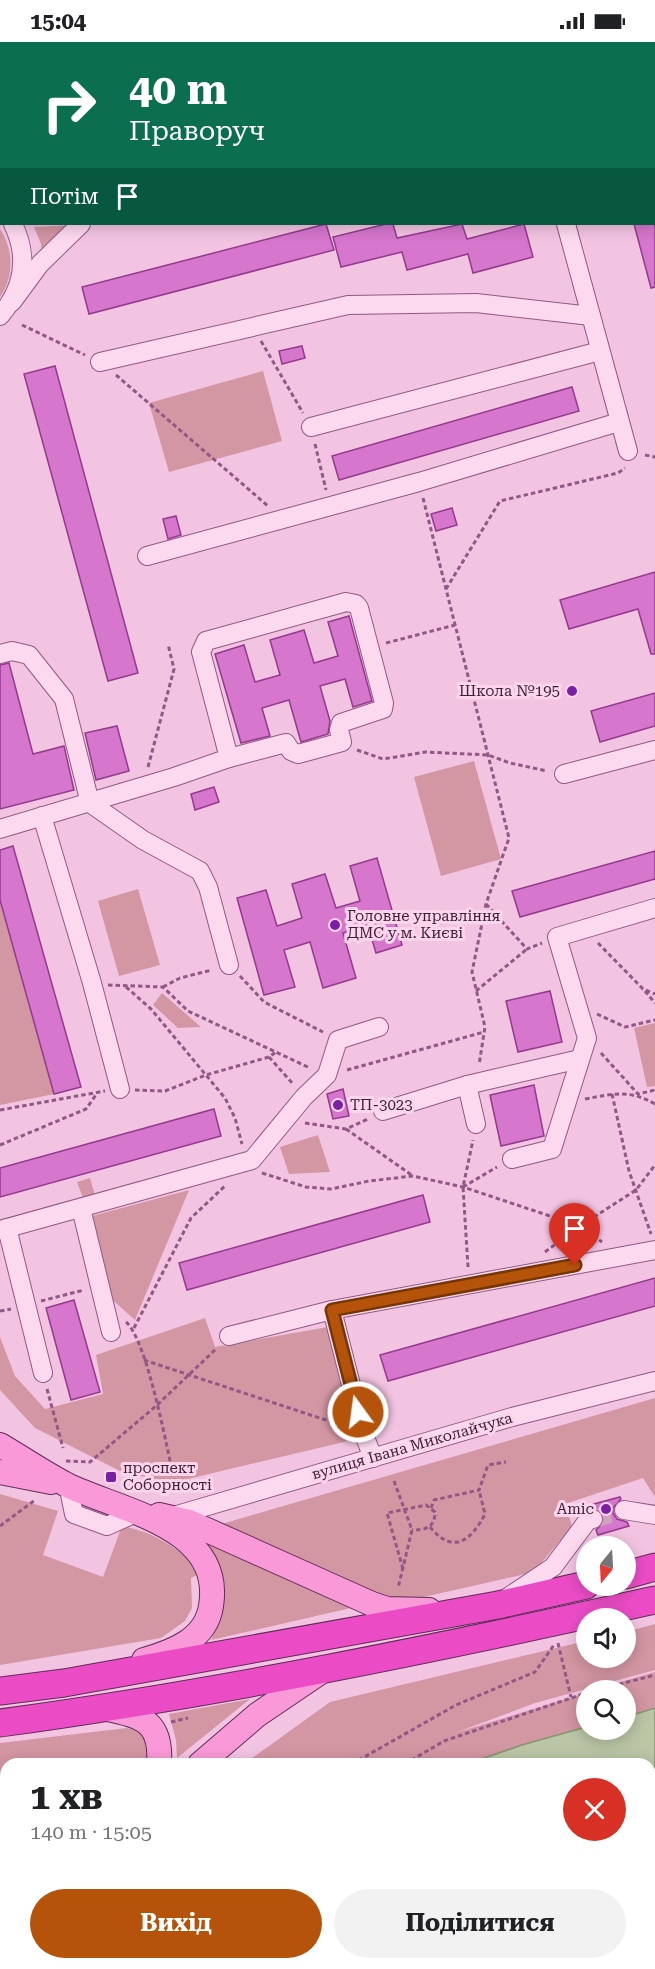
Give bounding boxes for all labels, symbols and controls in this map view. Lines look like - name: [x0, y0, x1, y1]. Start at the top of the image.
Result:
- text: 15:04: [30, 9, 86, 34]
- text: 40 m: [129, 65, 227, 114]
- icon: right: [30, 66, 108, 144]
- text: Праворуч: [129, 115, 265, 147]
- icon: arrive: [111, 180, 144, 213]
- text: Потім: [30, 184, 99, 209]
- place label: Школа №195: [459, 682, 560, 700]
- marker: Школа №195: [565, 684, 579, 698]
- place label: Головне управління ДМС у м. Києві: [347, 907, 500, 942]
- marker: Головне управління ДМС у м. Києві: [328, 918, 342, 932]
- place label: ТП-3023: [350, 1096, 413, 1114]
- marker: ТП-3023: [331, 1098, 345, 1112]
- pin: [549, 1203, 600, 1265]
- icon: arrive: [558, 1212, 591, 1245]
- position arrow: [326, 1380, 390, 1444]
- street label: вулиця Івана Миколайчука: [310, 1409, 514, 1483]
- place label: проспект Соборності: [123, 1459, 212, 1494]
- marker: проспект Соборності: [104, 1470, 118, 1484]
- place label: Amic: [557, 1500, 594, 1518]
- marker: Amic: [599, 1502, 613, 1516]
- north arrow: [576, 1536, 636, 1596]
- map controls: [576, 1536, 636, 1740]
- button: sound: [576, 1608, 636, 1668]
- button: search: [576, 1680, 636, 1740]
- text: 1 хв: [30, 1776, 103, 1818]
- button: close: [563, 1778, 626, 1841]
- text: 140 m · 15:05: [30, 1820, 152, 1844]
- button: Вихід: [30, 1889, 322, 1958]
- button: Поділитися: [334, 1889, 626, 1958]

